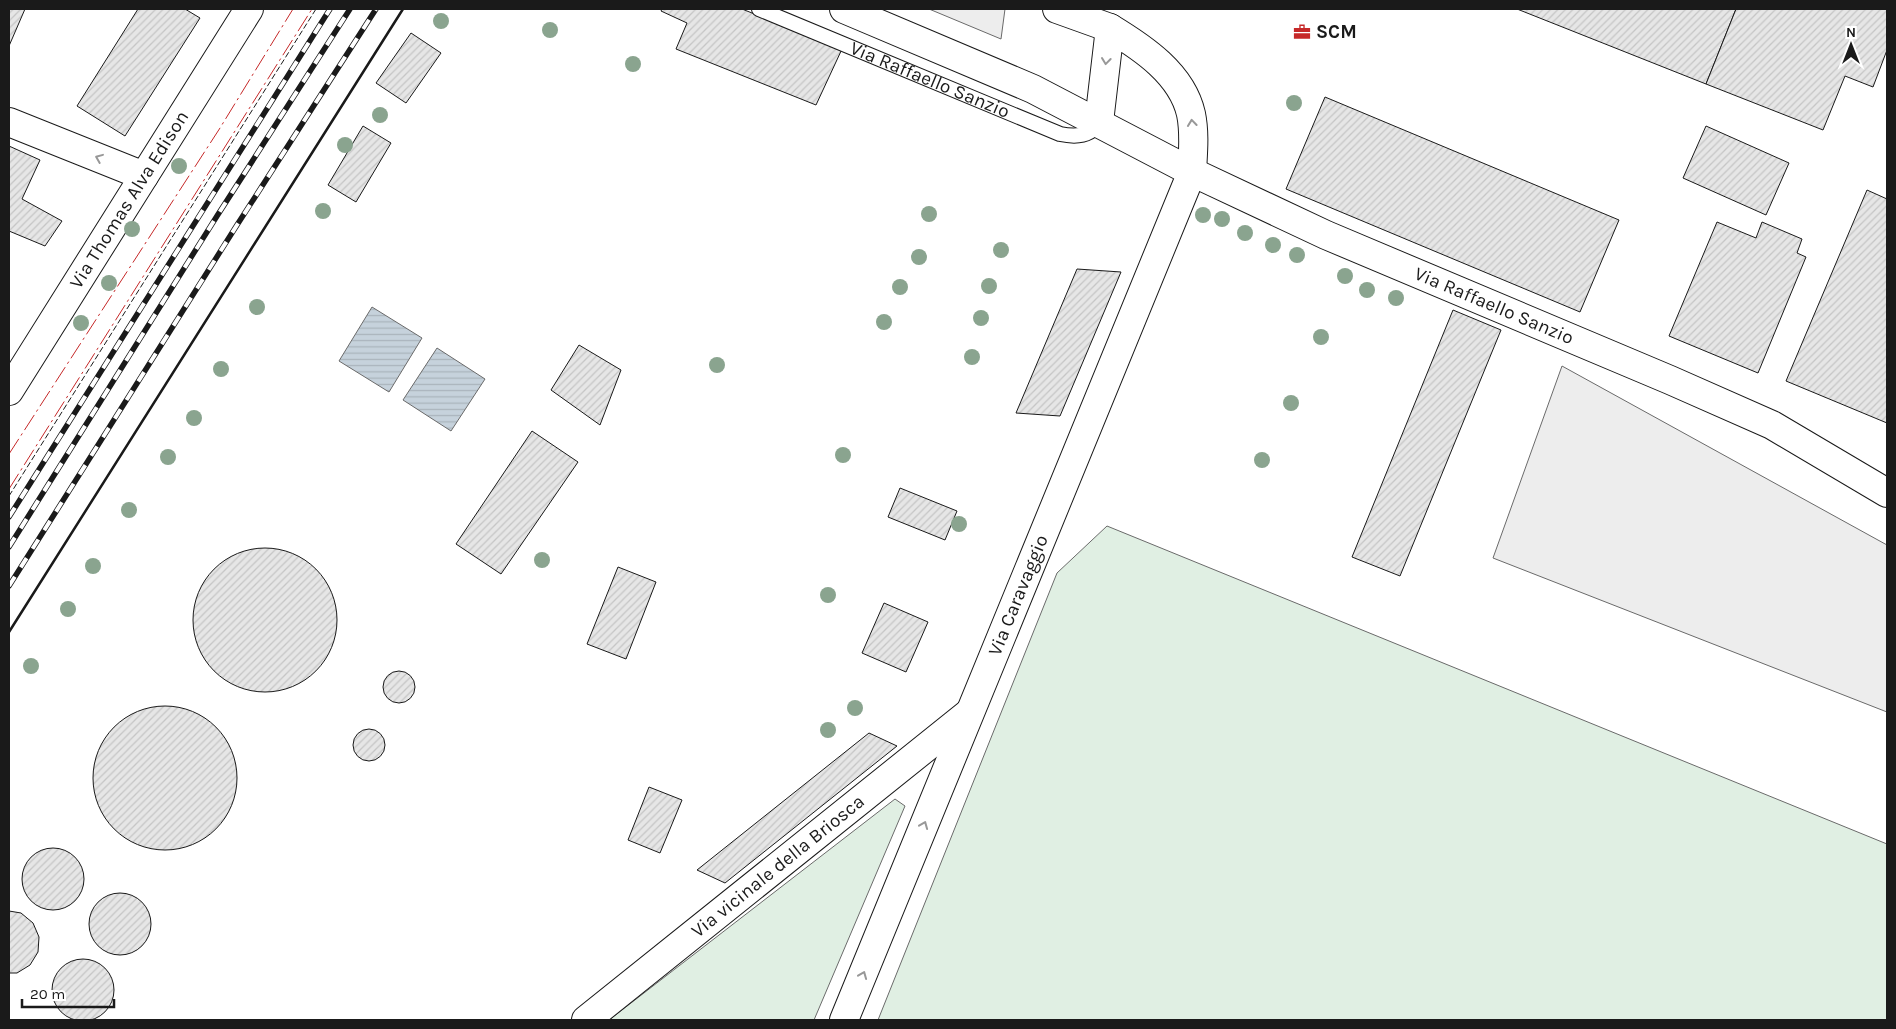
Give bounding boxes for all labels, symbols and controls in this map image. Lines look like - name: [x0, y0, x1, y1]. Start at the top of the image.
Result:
- north arrow: [1826, 20, 1876, 70]
- place label: SCM: [1316, 21, 1357, 43]
- office icon: SCM: [1292, 22, 1312, 42]
- text: N: [1846, 24, 1856, 41]
- street label: Via Raffaello Sanzio: [847, 37, 1013, 123]
- one-way arrow: [1101, 57, 1112, 65]
- street label: Via Thomas Alva Edison: [65, 107, 193, 293]
- one-way arrow: [1187, 119, 1198, 127]
- one-way arrow: [95, 154, 103, 164]
- street label: Via Raffaello Sanzio: [1411, 263, 1577, 349]
- street label: Via Caravaggio: [984, 532, 1053, 659]
- street label: Via vicinale della Briosca: [687, 790, 869, 942]
- one-way arrow: [918, 821, 929, 830]
- one-way arrow: [856, 971, 867, 980]
- scale bar: [22, 976, 115, 1008]
- text: 20 m: [30, 985, 65, 1003]

